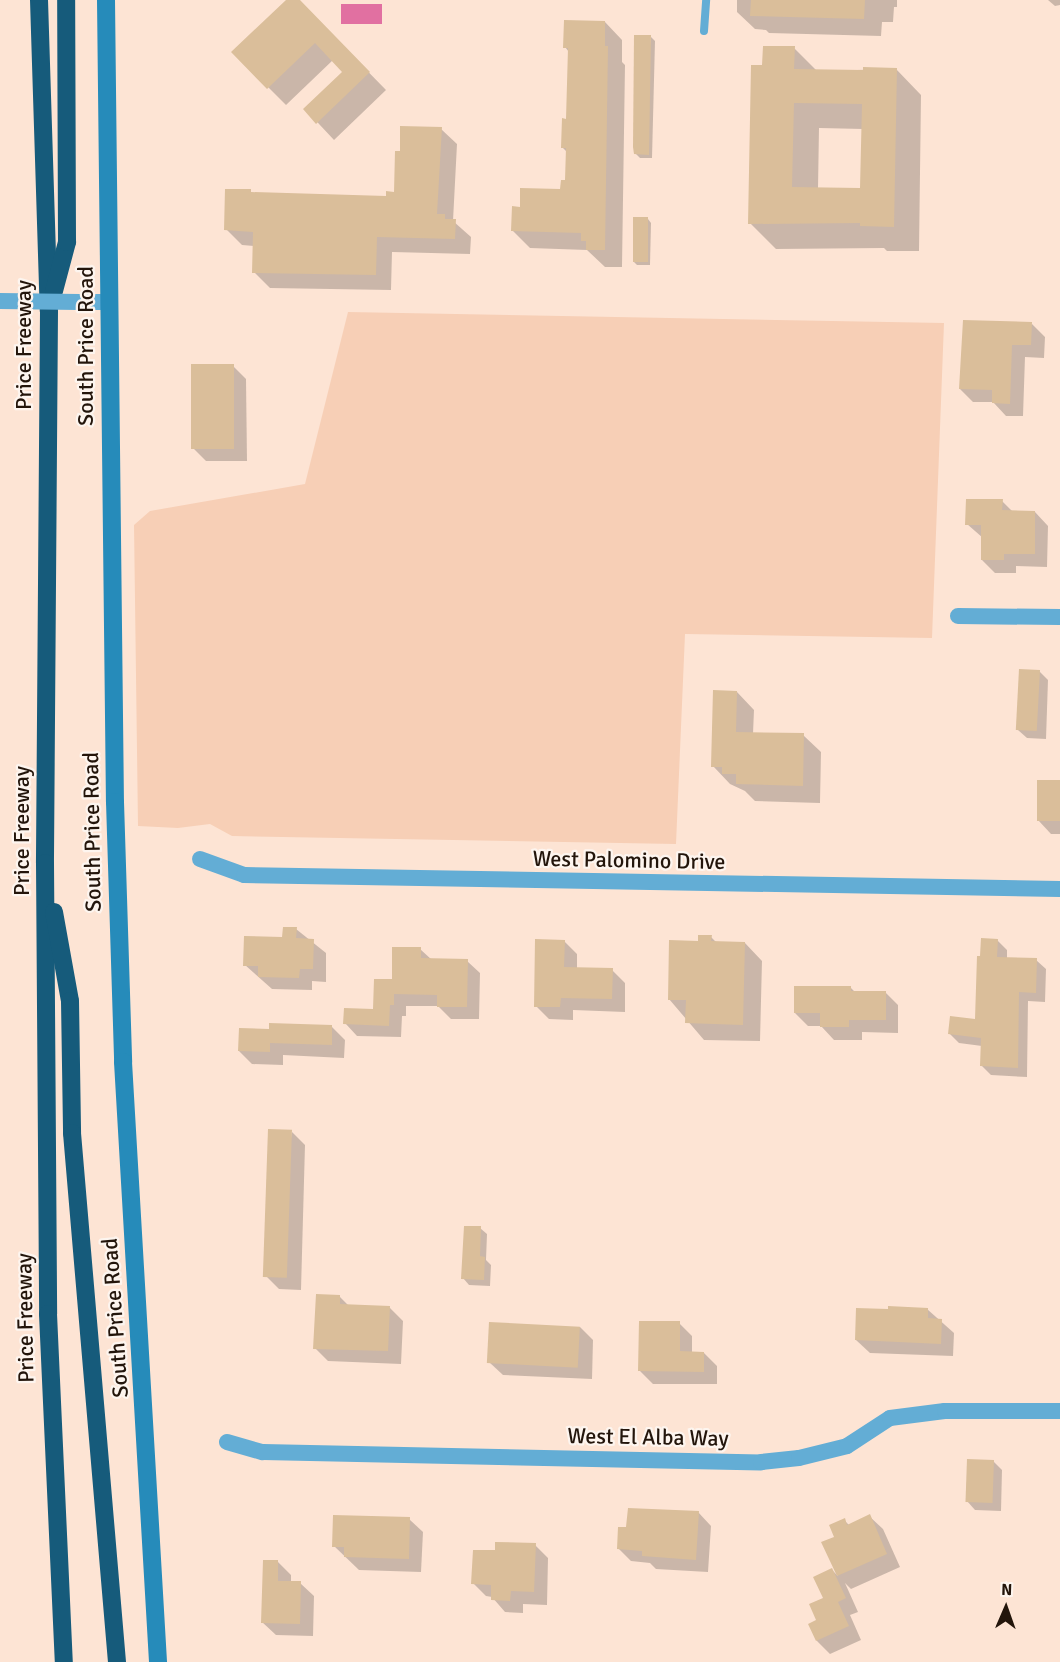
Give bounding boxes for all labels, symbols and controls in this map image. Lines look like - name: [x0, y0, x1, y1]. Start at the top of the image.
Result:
- street label: South Price Road: [73, 266, 99, 426]
- street label: Price Freeway: [11, 280, 37, 410]
- street label: South Price Road: [77, 752, 107, 912]
- street label: Price Freeway: [9, 766, 35, 896]
- street label: West Palomino Drive: [532, 845, 726, 875]
- street label: South Price Road: [96, 1237, 134, 1399]
- street label: Price Freeway: [11, 1253, 39, 1383]
- street label: West El Alba Way: [567, 1422, 729, 1452]
- north arrow: [976, 1578, 1036, 1638]
- text: N: [1001, 1580, 1013, 1600]

